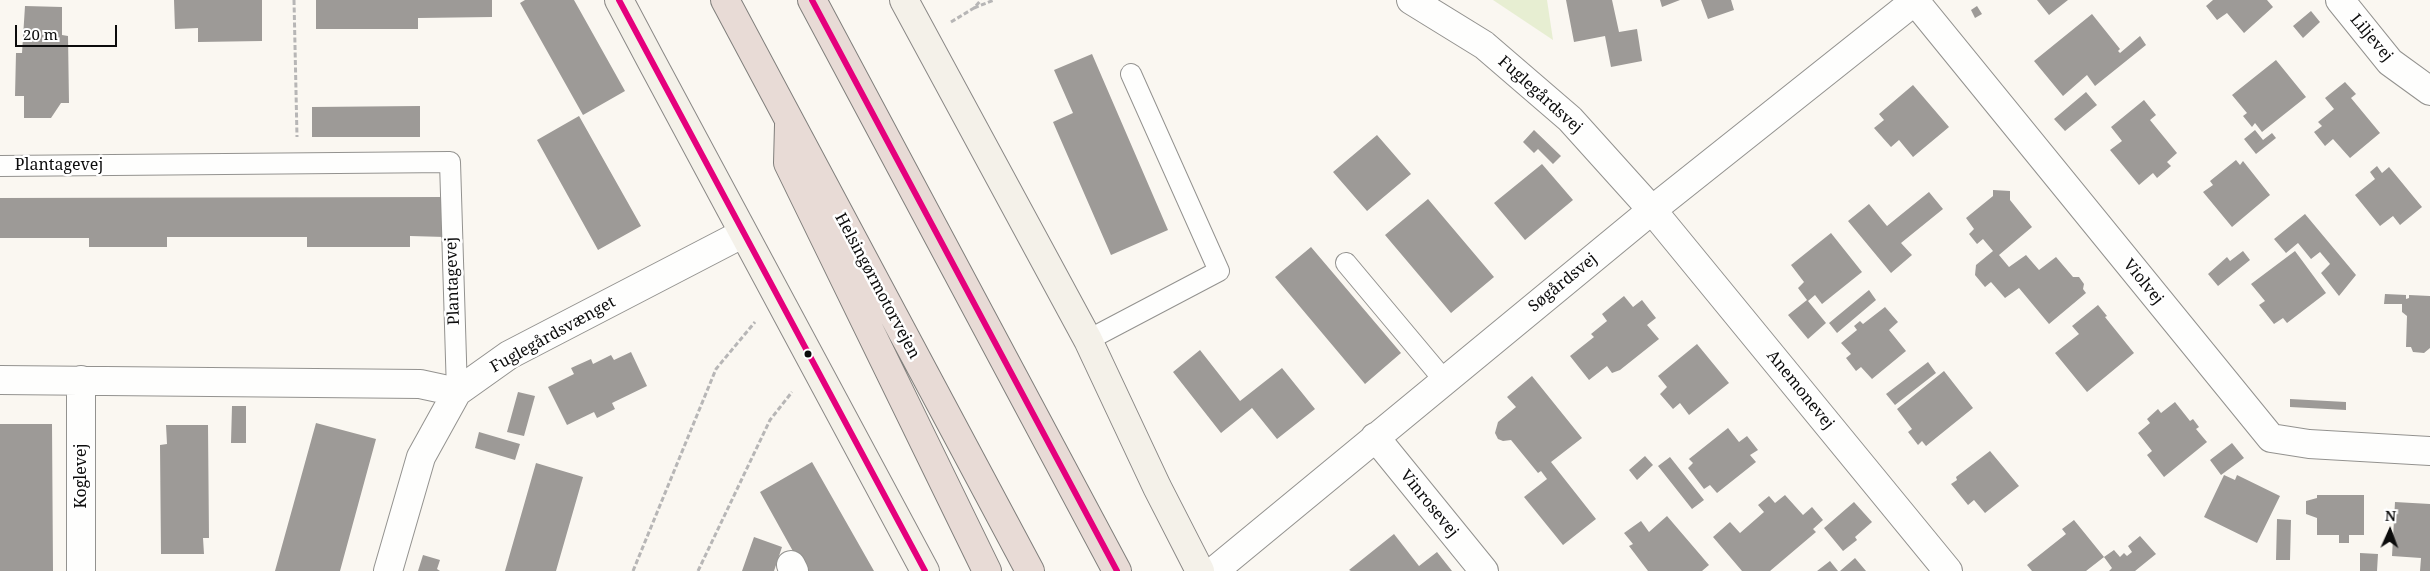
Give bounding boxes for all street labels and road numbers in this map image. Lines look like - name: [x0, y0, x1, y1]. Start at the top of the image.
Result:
- street label: Liljevej: [2346, 10, 2396, 66]
- street label: Fuglegårdsvej: [1494, 52, 1586, 138]
- street label: Plantagevej: [15, 155, 103, 175]
- street label: Helsingørmotorvejen: [830, 210, 924, 362]
- street label: Plantagevej: [442, 236, 464, 326]
- street label: Søgårdsvej: [1525, 250, 1601, 316]
- street label: Violvej: [2119, 255, 2167, 309]
- street label: Fuglegårdsvænget: [487, 293, 619, 377]
- street label: Anemonevej: [1762, 347, 1838, 433]
- street label: Koglevej: [71, 444, 91, 508]
- street label: Vinrosevej: [1396, 466, 1462, 542]

